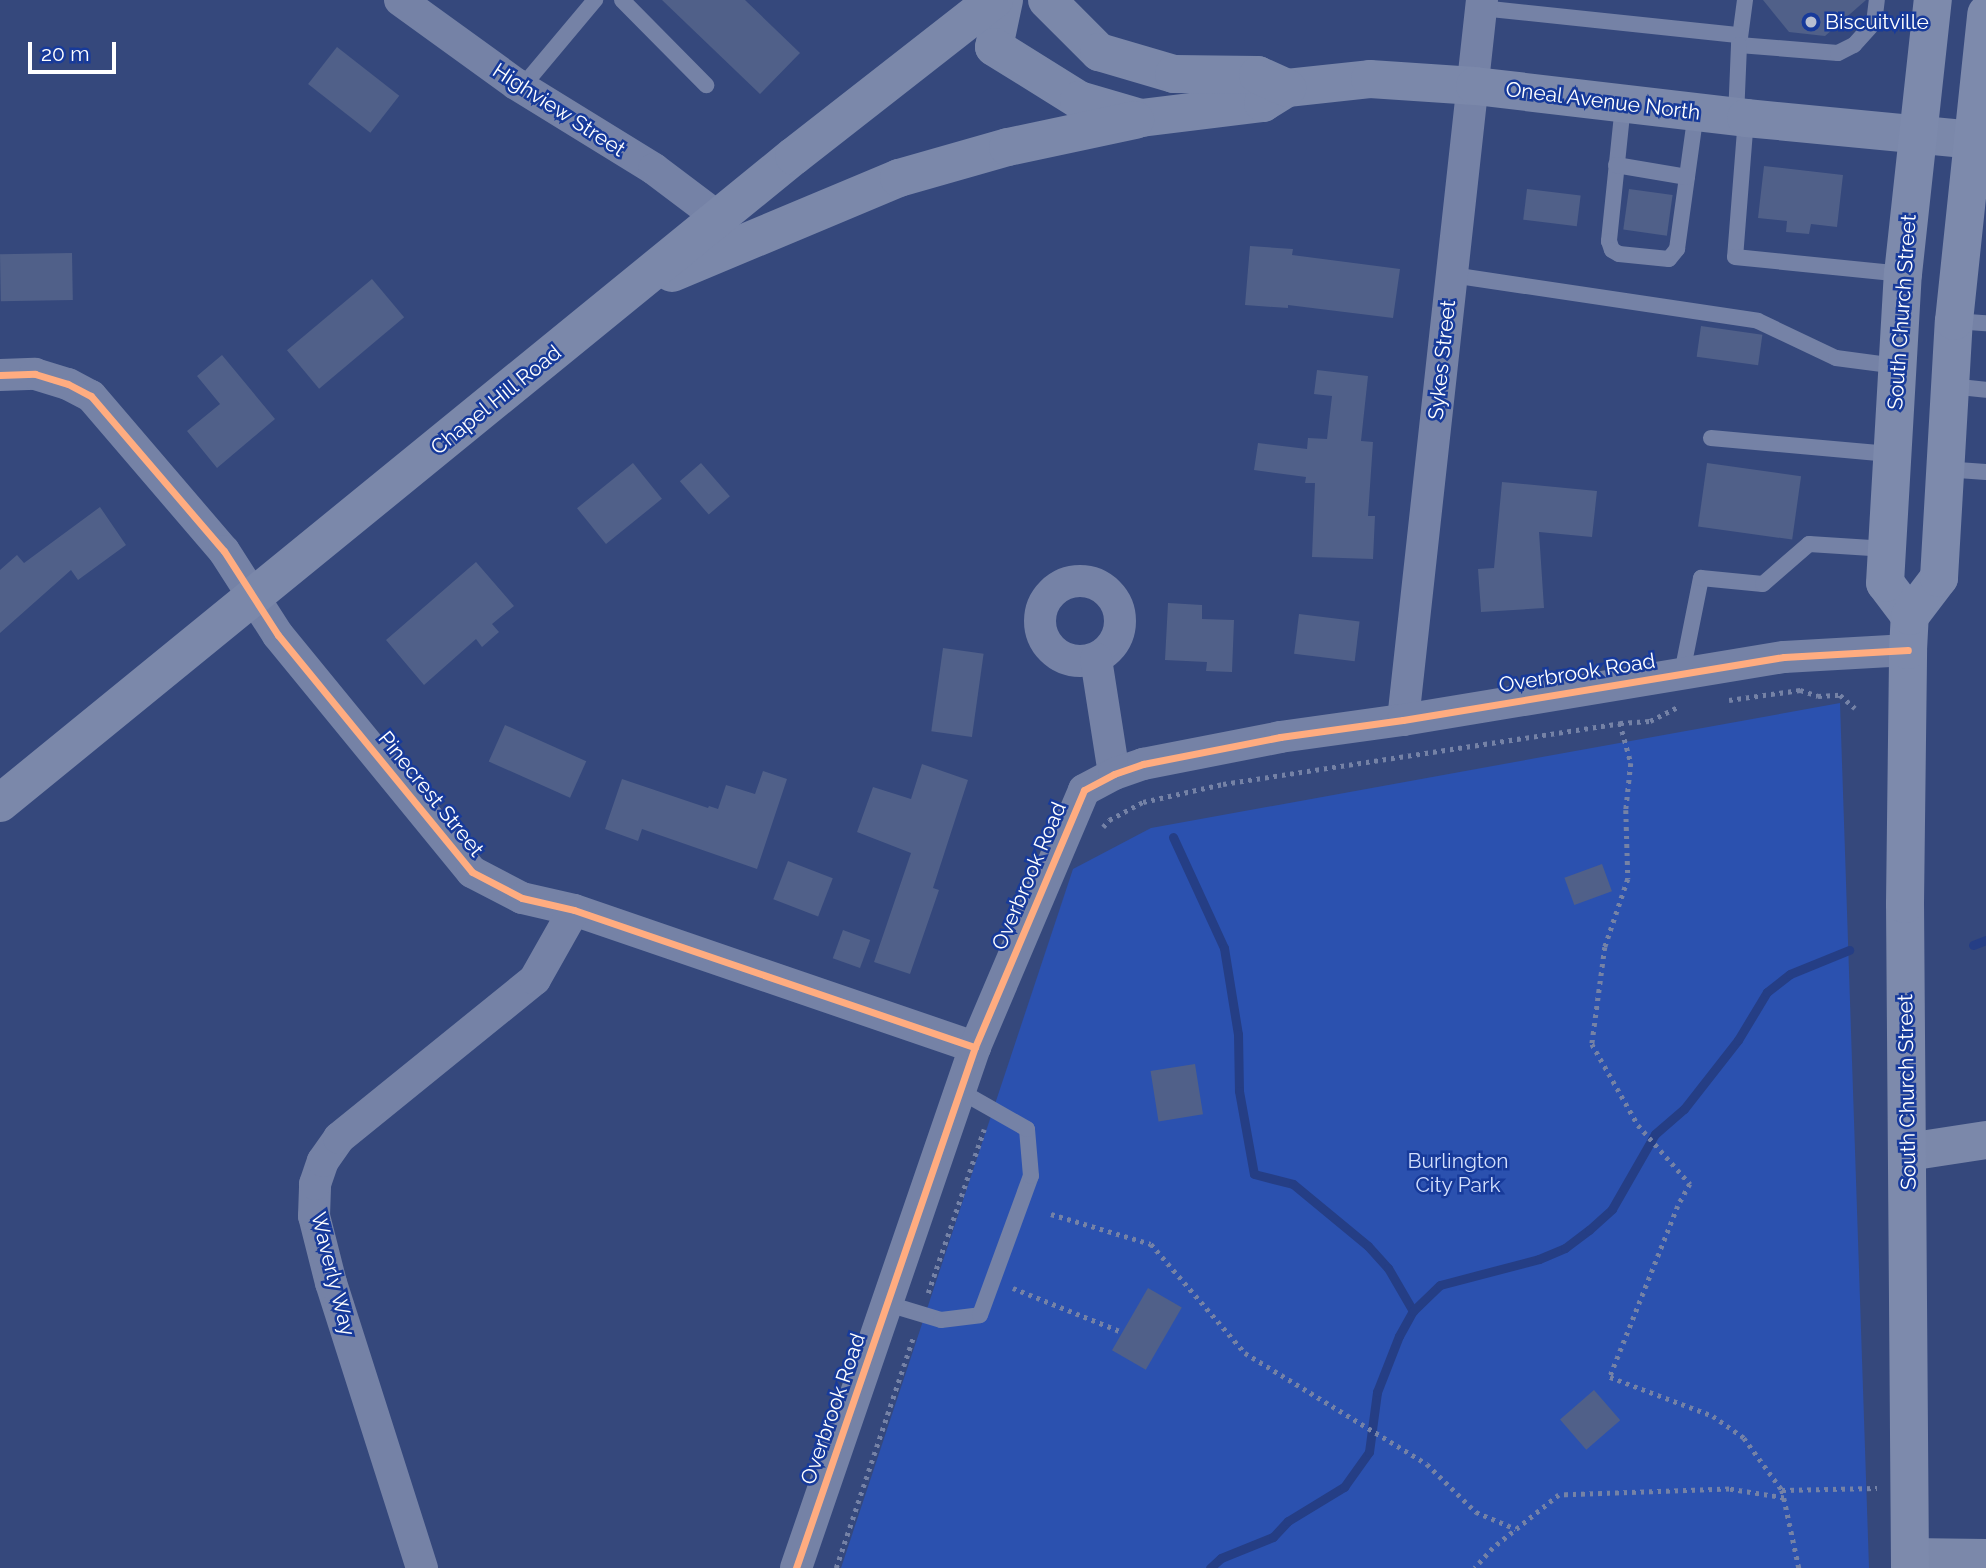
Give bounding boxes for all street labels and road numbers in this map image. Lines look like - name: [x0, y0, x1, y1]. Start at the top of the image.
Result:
- street label: Highview Street: [488, 58, 630, 162]
- street label: Oneal Avenue North: [1504, 76, 1702, 126]
- street label: South Church Street: [1883, 213, 1921, 411]
- street label: Sykes Street: [1423, 299, 1461, 421]
- street label: Chapel Hill Road: [425, 339, 567, 461]
- street label: Overbrook Road: [1497, 648, 1657, 698]
- street label: Pinecrest Street: [373, 726, 489, 862]
- street label: Overbrook Road: [987, 798, 1071, 954]
- street label: South Church Street: [1893, 994, 1921, 1190]
- street label: Waverly Way: [305, 1209, 361, 1339]
- street label: Overbrook Road: [795, 1330, 871, 1488]

